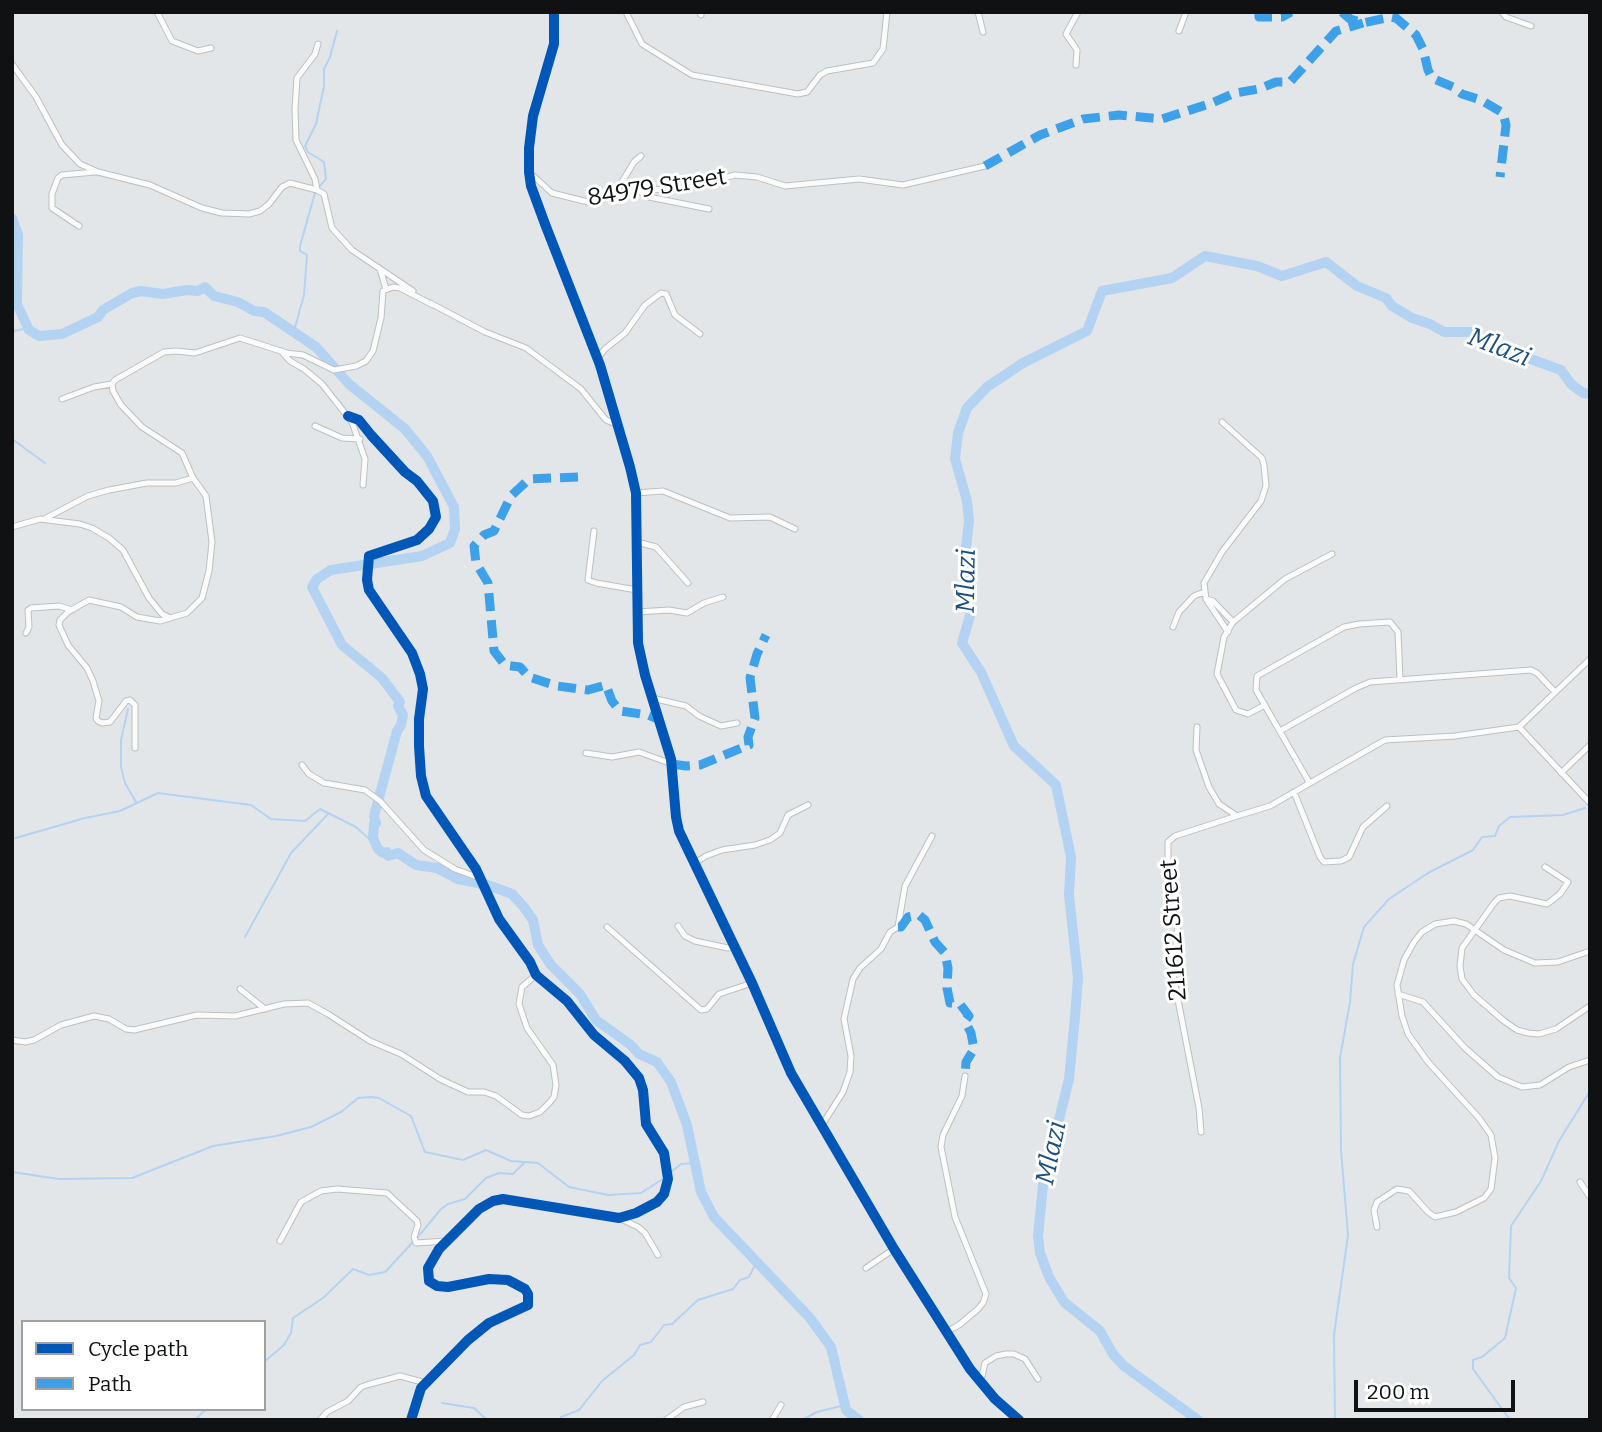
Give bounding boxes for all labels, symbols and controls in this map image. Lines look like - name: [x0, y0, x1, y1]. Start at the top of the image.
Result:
- street label: 84979 Street: [585, 163, 729, 213]
- water label: Mlazi: [1463, 322, 1535, 374]
- water label: Mlazi: [951, 549, 983, 613]
- street label: 211612 Street: [1155, 858, 1193, 1002]
- water label: Mlazi: [1030, 1118, 1074, 1188]
- legend: [21, 1320, 266, 1411]
- text: Cycle path: [88, 1336, 188, 1362]
- scale bar: [1357, 1366, 1518, 1410]
- text: Path: [88, 1371, 132, 1397]
- text: 200 m: [1367, 1379, 1430, 1405]

